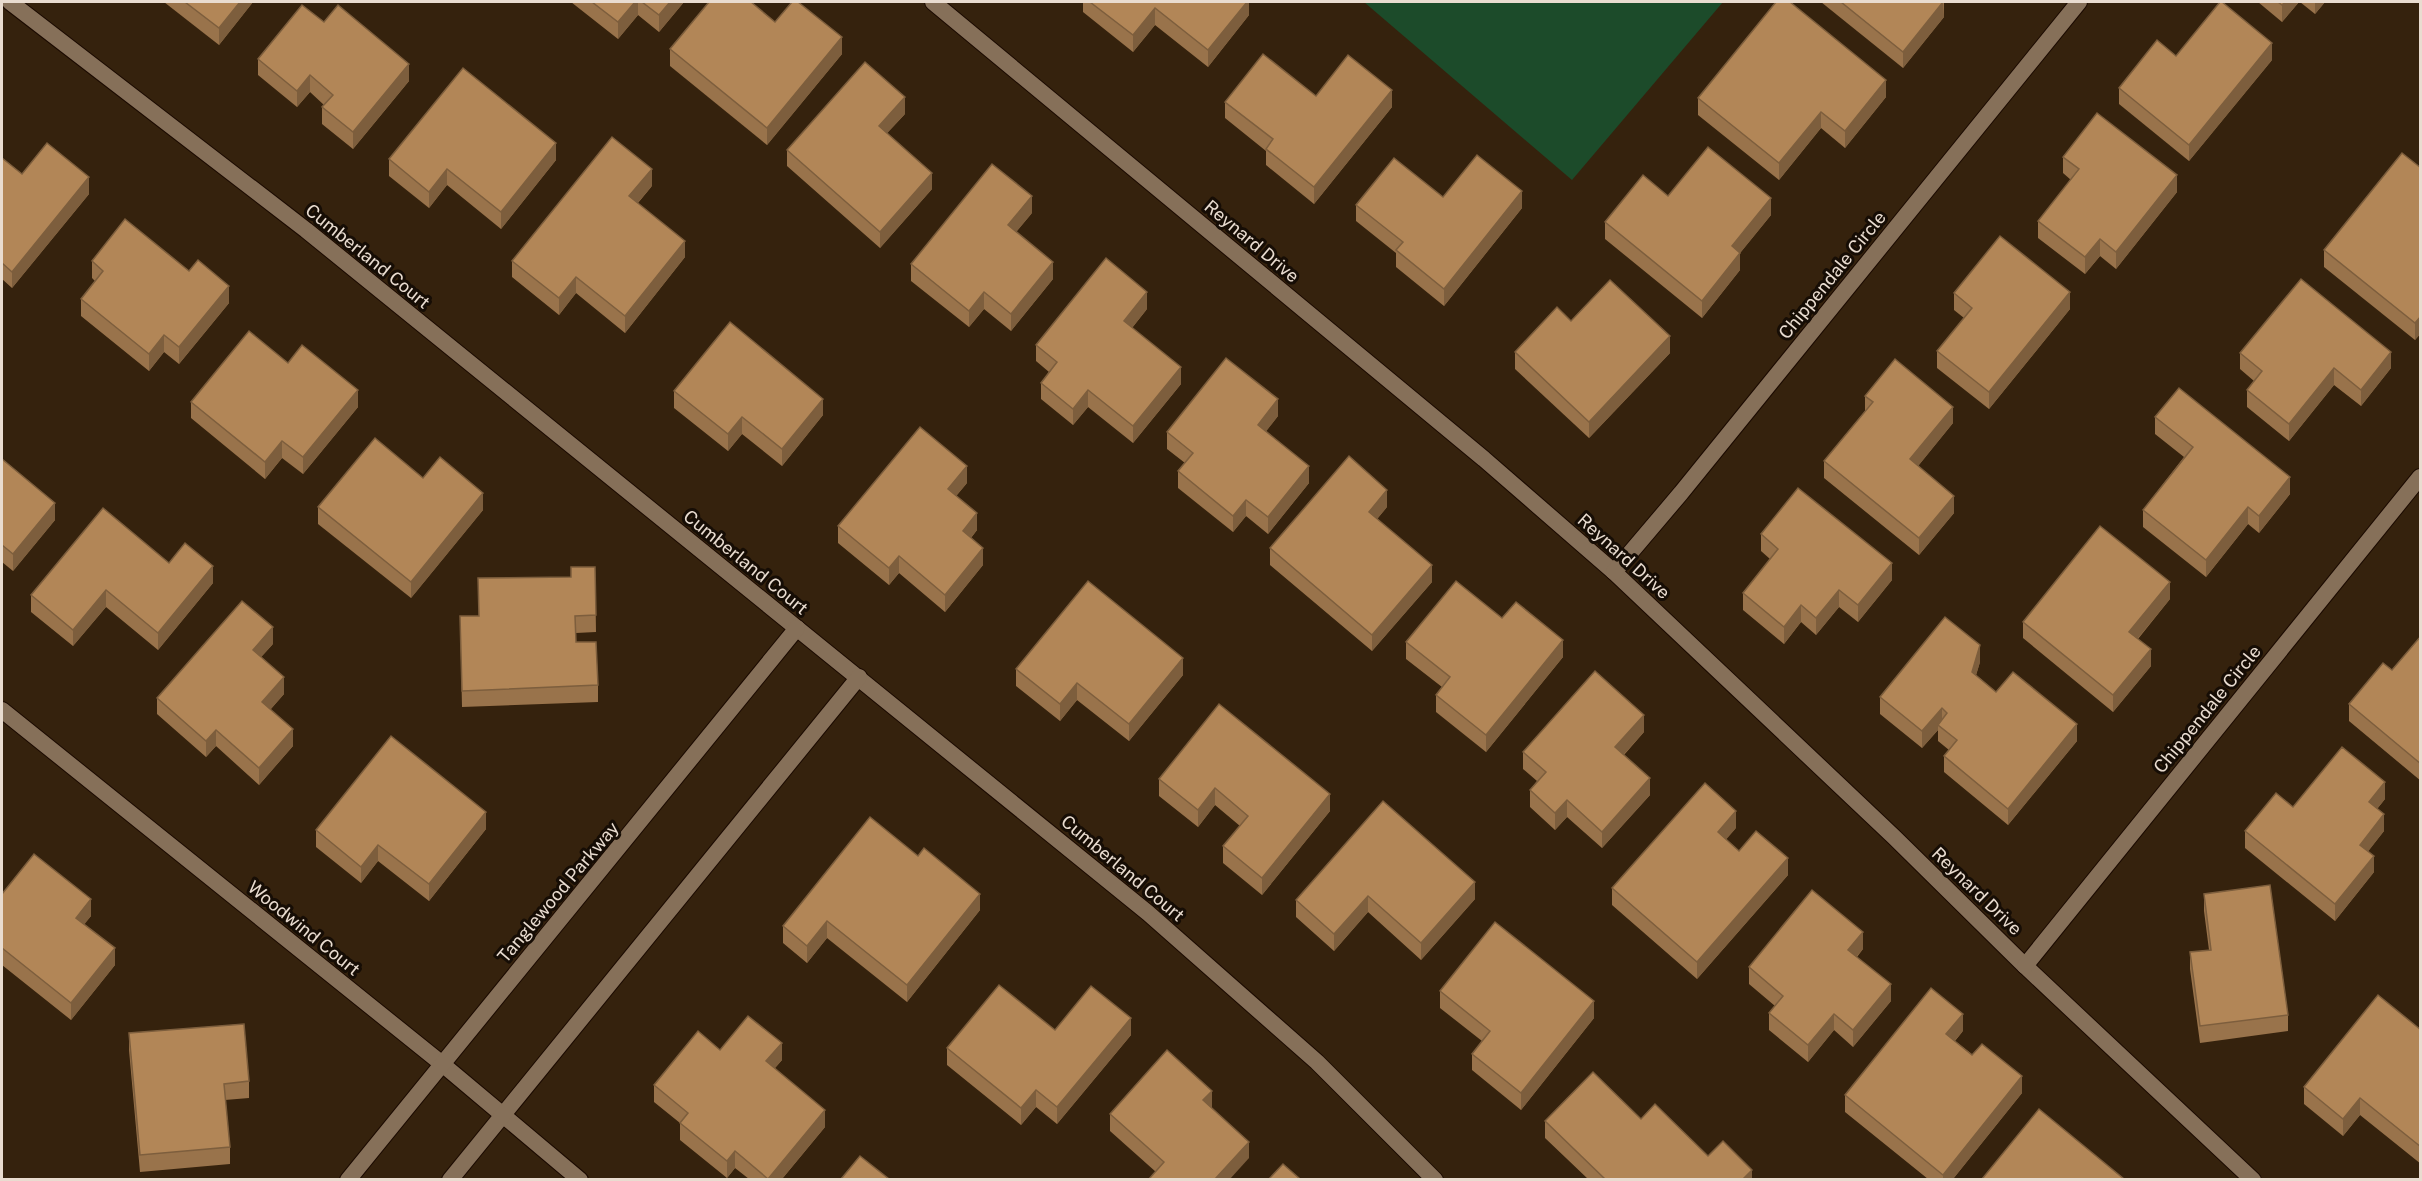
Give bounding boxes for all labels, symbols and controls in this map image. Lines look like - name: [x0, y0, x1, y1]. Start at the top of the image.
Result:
- street label: Reynard Drive: [1200, 195, 1304, 287]
- street label: Cumberland Court: [301, 199, 435, 313]
- street label: Chippendale Circle: [1774, 207, 1890, 343]
- street label: Cumberland Court: [679, 505, 813, 619]
- street label: Reynard Drive: [1574, 509, 1674, 603]
- street label: Chippendale Circle: [2149, 641, 2265, 777]
- street label: Cumberland Court: [1057, 810, 1189, 926]
- street label: Tanglewood Parkway: [493, 817, 623, 967]
- street label: Reynard Drive: [1928, 843, 2026, 939]
- street label: Woodwind Court: [244, 876, 364, 980]

